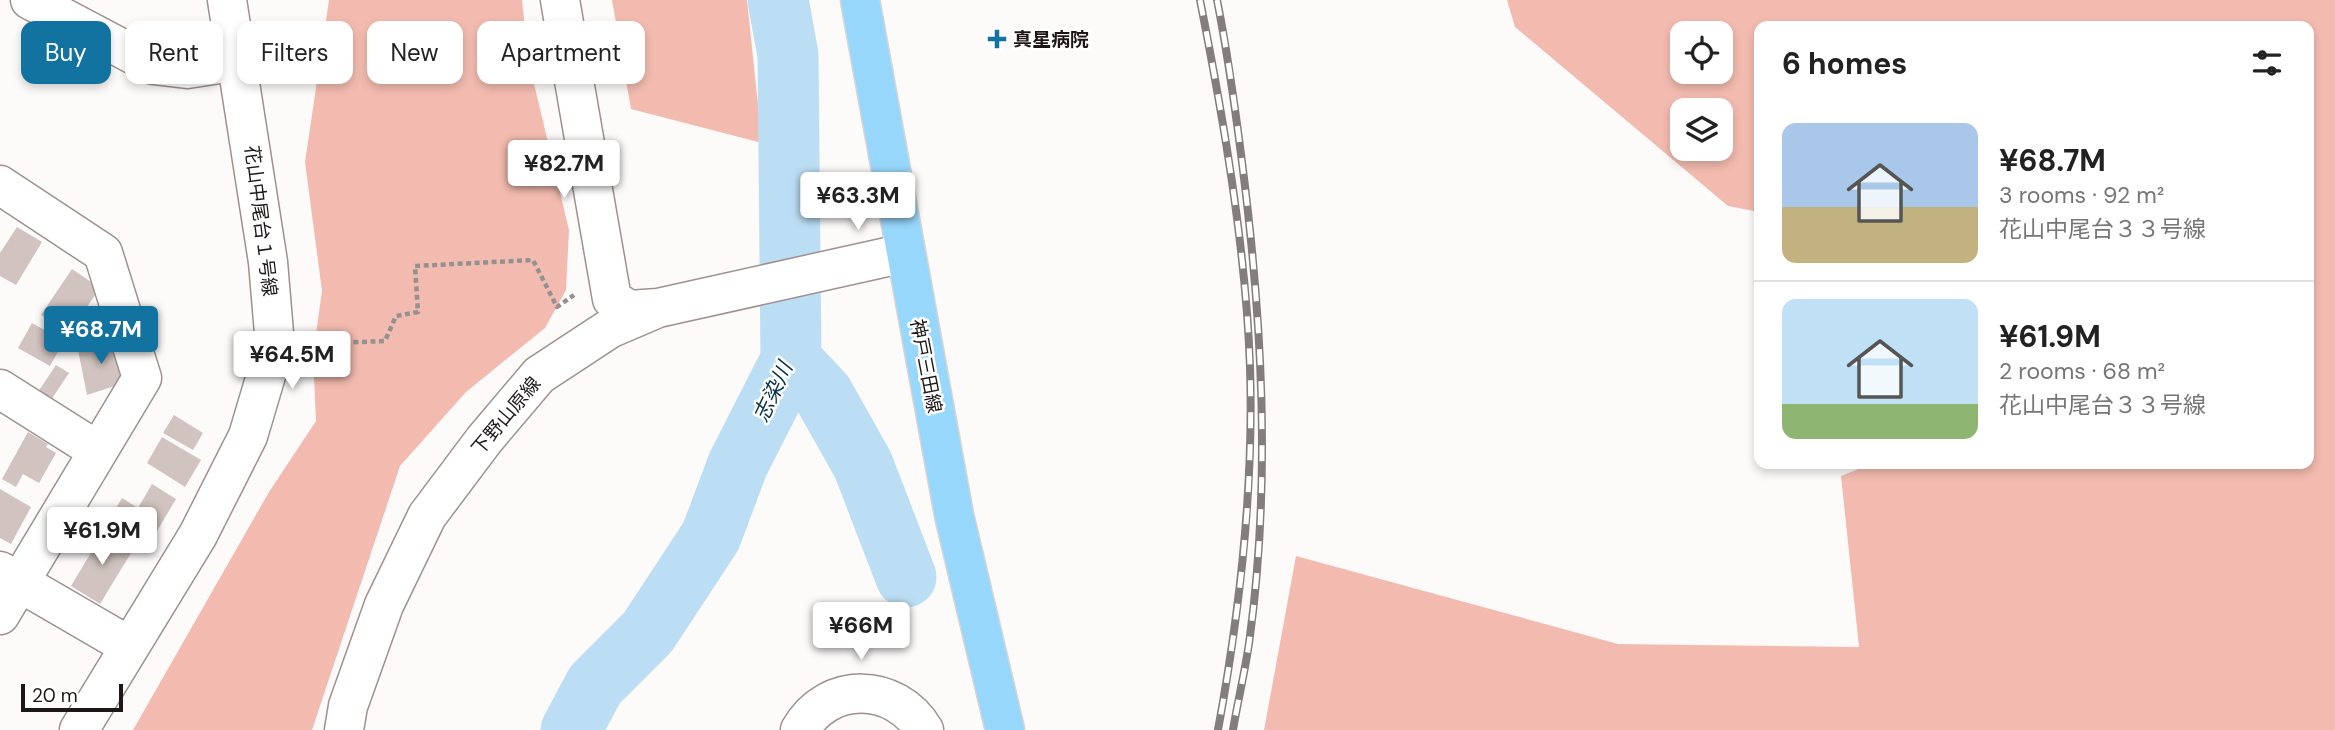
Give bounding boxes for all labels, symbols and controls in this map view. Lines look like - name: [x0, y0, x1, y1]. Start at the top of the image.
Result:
- chip: Buy: [21, 21, 111, 84]
- chip: Rent: [125, 21, 223, 84]
- chip: Filters: [237, 21, 353, 84]
- chip: New: [367, 21, 463, 84]
- chip: Apartment: [477, 21, 645, 84]
- map controls: [1670, 21, 1733, 161]
- button: locate: [1670, 21, 1733, 84]
- place label: 真星病院: [1013, 27, 1089, 52]
- marker: 真星病院: [987, 29, 1007, 49]
- text: 6 homes: [1782, 44, 1907, 83]
- icon: filters: [2248, 44, 2286, 82]
- button: layers: [1670, 98, 1733, 161]
- pin: ¥82.7M: [507, 140, 621, 200]
- text: ¥68.7M: [1999, 141, 2106, 180]
- street label: 花山中尾台１号線: [239, 144, 283, 298]
- text: ¥82.7M: [524, 148, 604, 178]
- icon: home: [1838, 151, 1922, 235]
- pin: ¥63.3M: [801, 173, 915, 232]
- text: ¥63.3M: [816, 180, 900, 210]
- text: 3 rooms · 92 m²: [1999, 180, 2164, 210]
- text: 花山中尾台３３号線: [1999, 214, 2206, 244]
- pin: ¥68.7M: [44, 306, 158, 366]
- text: ¥68.7M: [60, 314, 142, 344]
- street label: 神戸三田線: [905, 317, 947, 415]
- text: ¥61.9M: [1999, 317, 2101, 356]
- icon: home: [1838, 327, 1922, 411]
- pin: ¥64.5M: [235, 332, 349, 391]
- text: ¥64.5M: [250, 339, 334, 369]
- water label: 志染川: [747, 356, 800, 426]
- text: 2 rooms · 68 m²: [1999, 356, 2165, 386]
- street label: 下野山原線: [466, 372, 546, 460]
- text: 花山中尾台３３号線: [1999, 390, 2206, 420]
- pin: ¥61.9M: [45, 508, 159, 567]
- text: ¥61.9M: [63, 515, 141, 545]
- pin: ¥66M: [820, 602, 902, 662]
- text: ¥66M: [829, 610, 893, 640]
- scale bar: [21, 681, 122, 713]
- text: 20 m: [32, 683, 78, 708]

